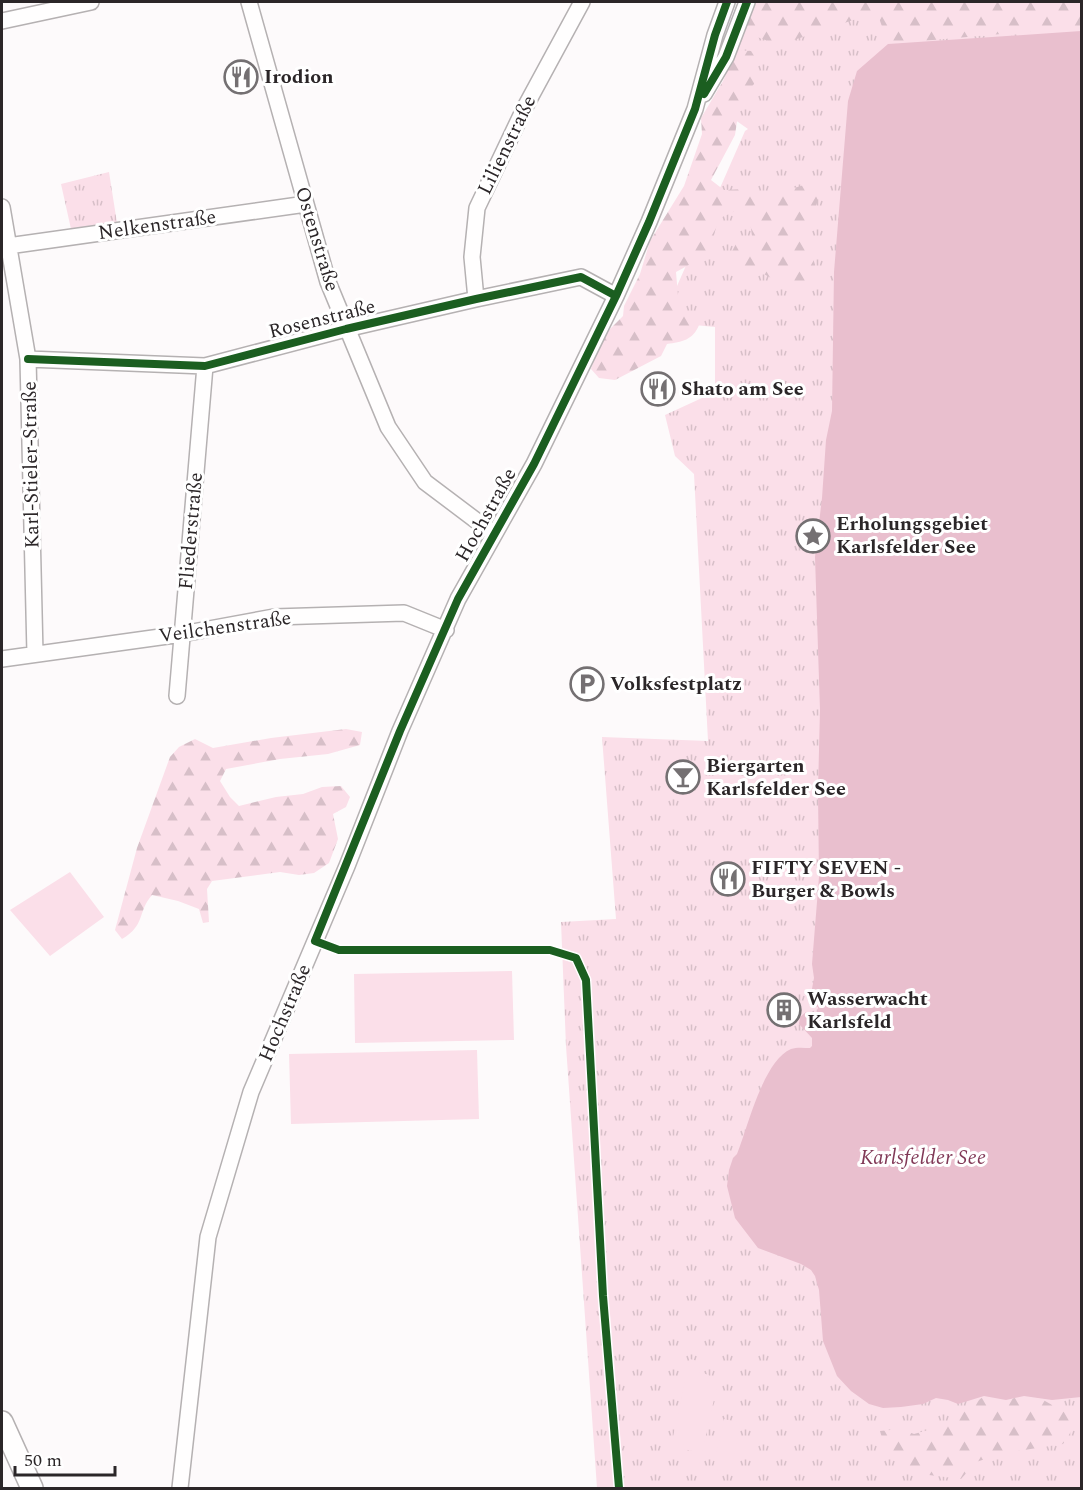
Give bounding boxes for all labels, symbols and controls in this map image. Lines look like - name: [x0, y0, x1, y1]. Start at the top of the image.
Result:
- restaurant icon: Irodion: [223, 59, 259, 95]
- place label: Irodion: [264, 62, 334, 92]
- street label: Lilienstraße: [470, 90, 544, 200]
- street label: Ostenstraße: [287, 183, 347, 295]
- street label: Nelkenstraße: [96, 202, 218, 248]
- street label: Rosenstraße: [265, 291, 379, 347]
- restaurant icon: Shato am See: [640, 371, 676, 407]
- place label: Shato am See: [681, 374, 804, 404]
- street label: Karl-Stieler-Straße: [15, 381, 47, 549]
- street label: Hochstraße: [448, 462, 524, 568]
- street label: Fliederstraße: [171, 471, 211, 591]
- place label: Erholungsgebiet Karlsfelder See: [836, 509, 988, 562]
- place icon: Erholungsgebiet Karlsfelder See: [795, 518, 831, 554]
- street label: Veilchenstraße: [157, 603, 293, 651]
- parking icon: Volksfestplatz: [569, 666, 605, 702]
- place label: Volksfestplatz: [610, 669, 742, 699]
- place label: Biergarten Karlsfelder See: [706, 751, 846, 804]
- bar icon: Biergarten Karlsfelder See: [665, 759, 701, 795]
- place label: FIFTY SEVEN - Burger & Bowls: [751, 853, 901, 906]
- restaurant icon: FIFTY SEVEN - Burger & Bowls: [710, 861, 746, 897]
- street label: Hochstraße: [251, 959, 319, 1067]
- place label: Wasserwacht Karlsfeld: [807, 984, 928, 1037]
- building icon: Wasserwacht Karlsfeld: [766, 992, 802, 1028]
- water label: Karlsfelder See: [860, 1142, 986, 1174]
- scale bar: [15, 1439, 116, 1477]
- text: 50 m: [24, 1447, 62, 1474]

